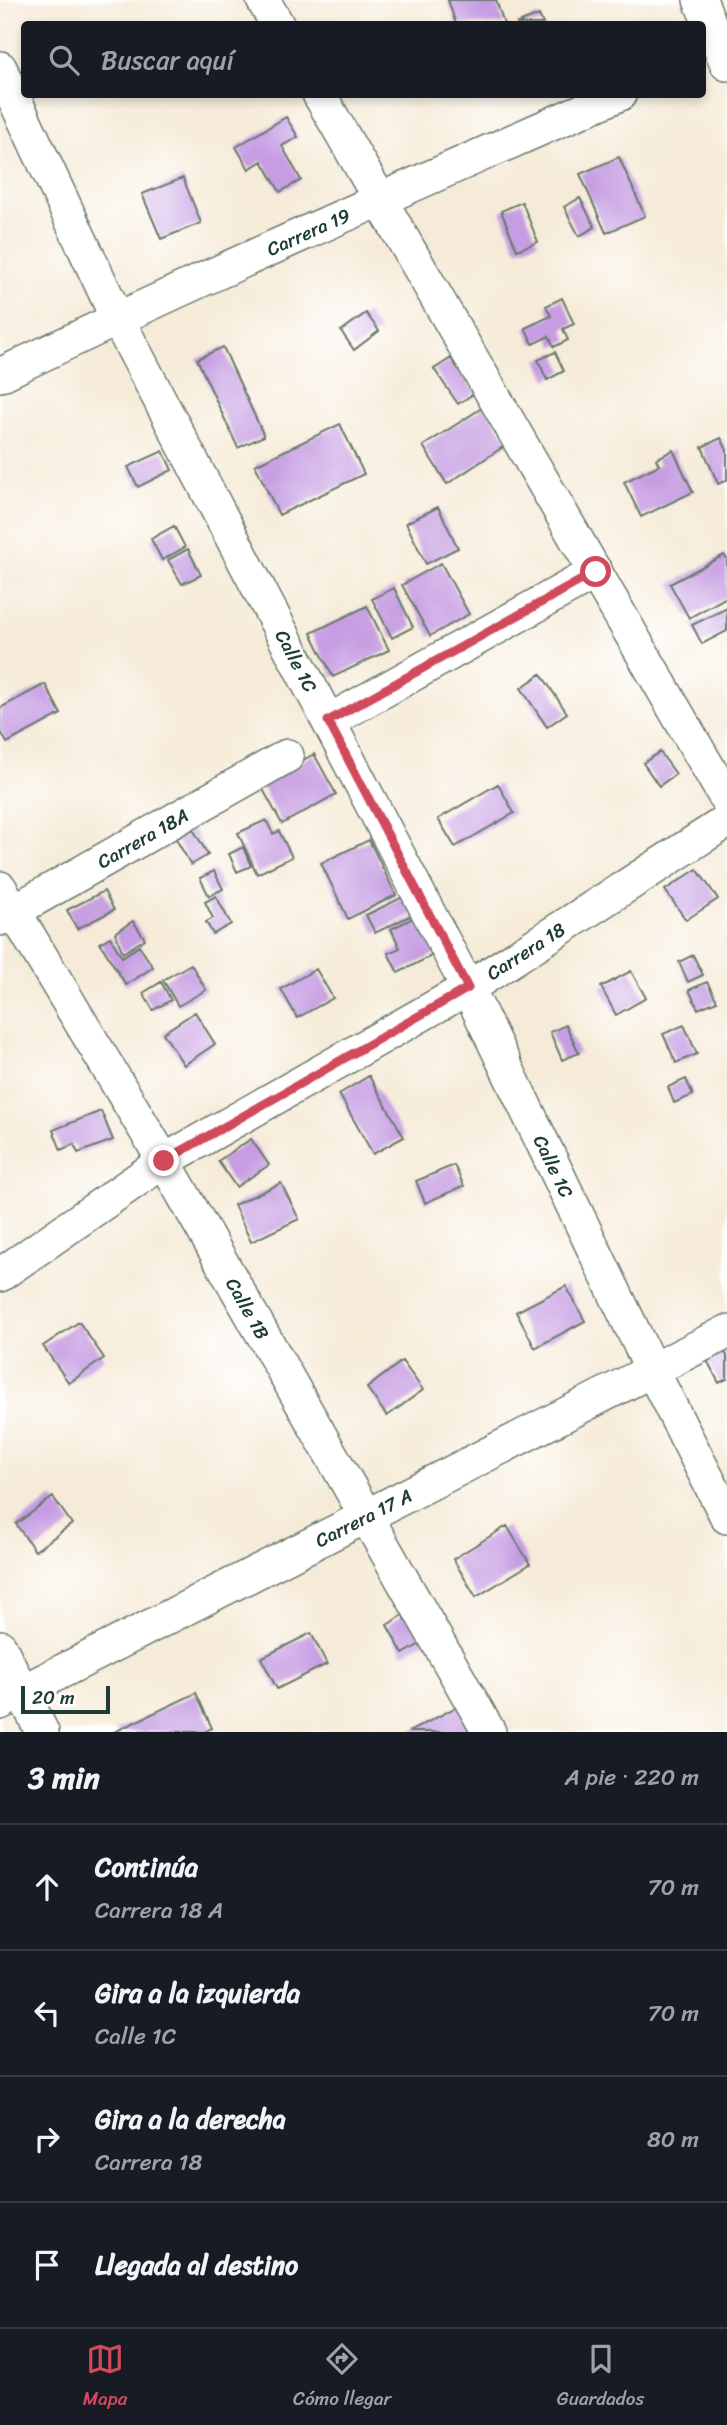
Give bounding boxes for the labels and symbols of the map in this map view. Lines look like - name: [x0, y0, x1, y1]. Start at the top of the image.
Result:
- street label: Carrera 19: [261, 199, 356, 265]
- route start: [580, 556, 611, 587]
- street label: Calle 1C: [266, 624, 326, 698]
- street label: Carrera 18A: [91, 799, 195, 878]
- street label: Carrera 18: [480, 913, 572, 989]
- street label: Calle 1C: [524, 1129, 583, 1204]
- route end: [148, 1145, 179, 1176]
- street label: Calle 1B: [216, 1271, 278, 1346]
- street label: Carrera 17 A: [309, 1479, 418, 1557]
- scale bar: [21, 1683, 110, 1715]

